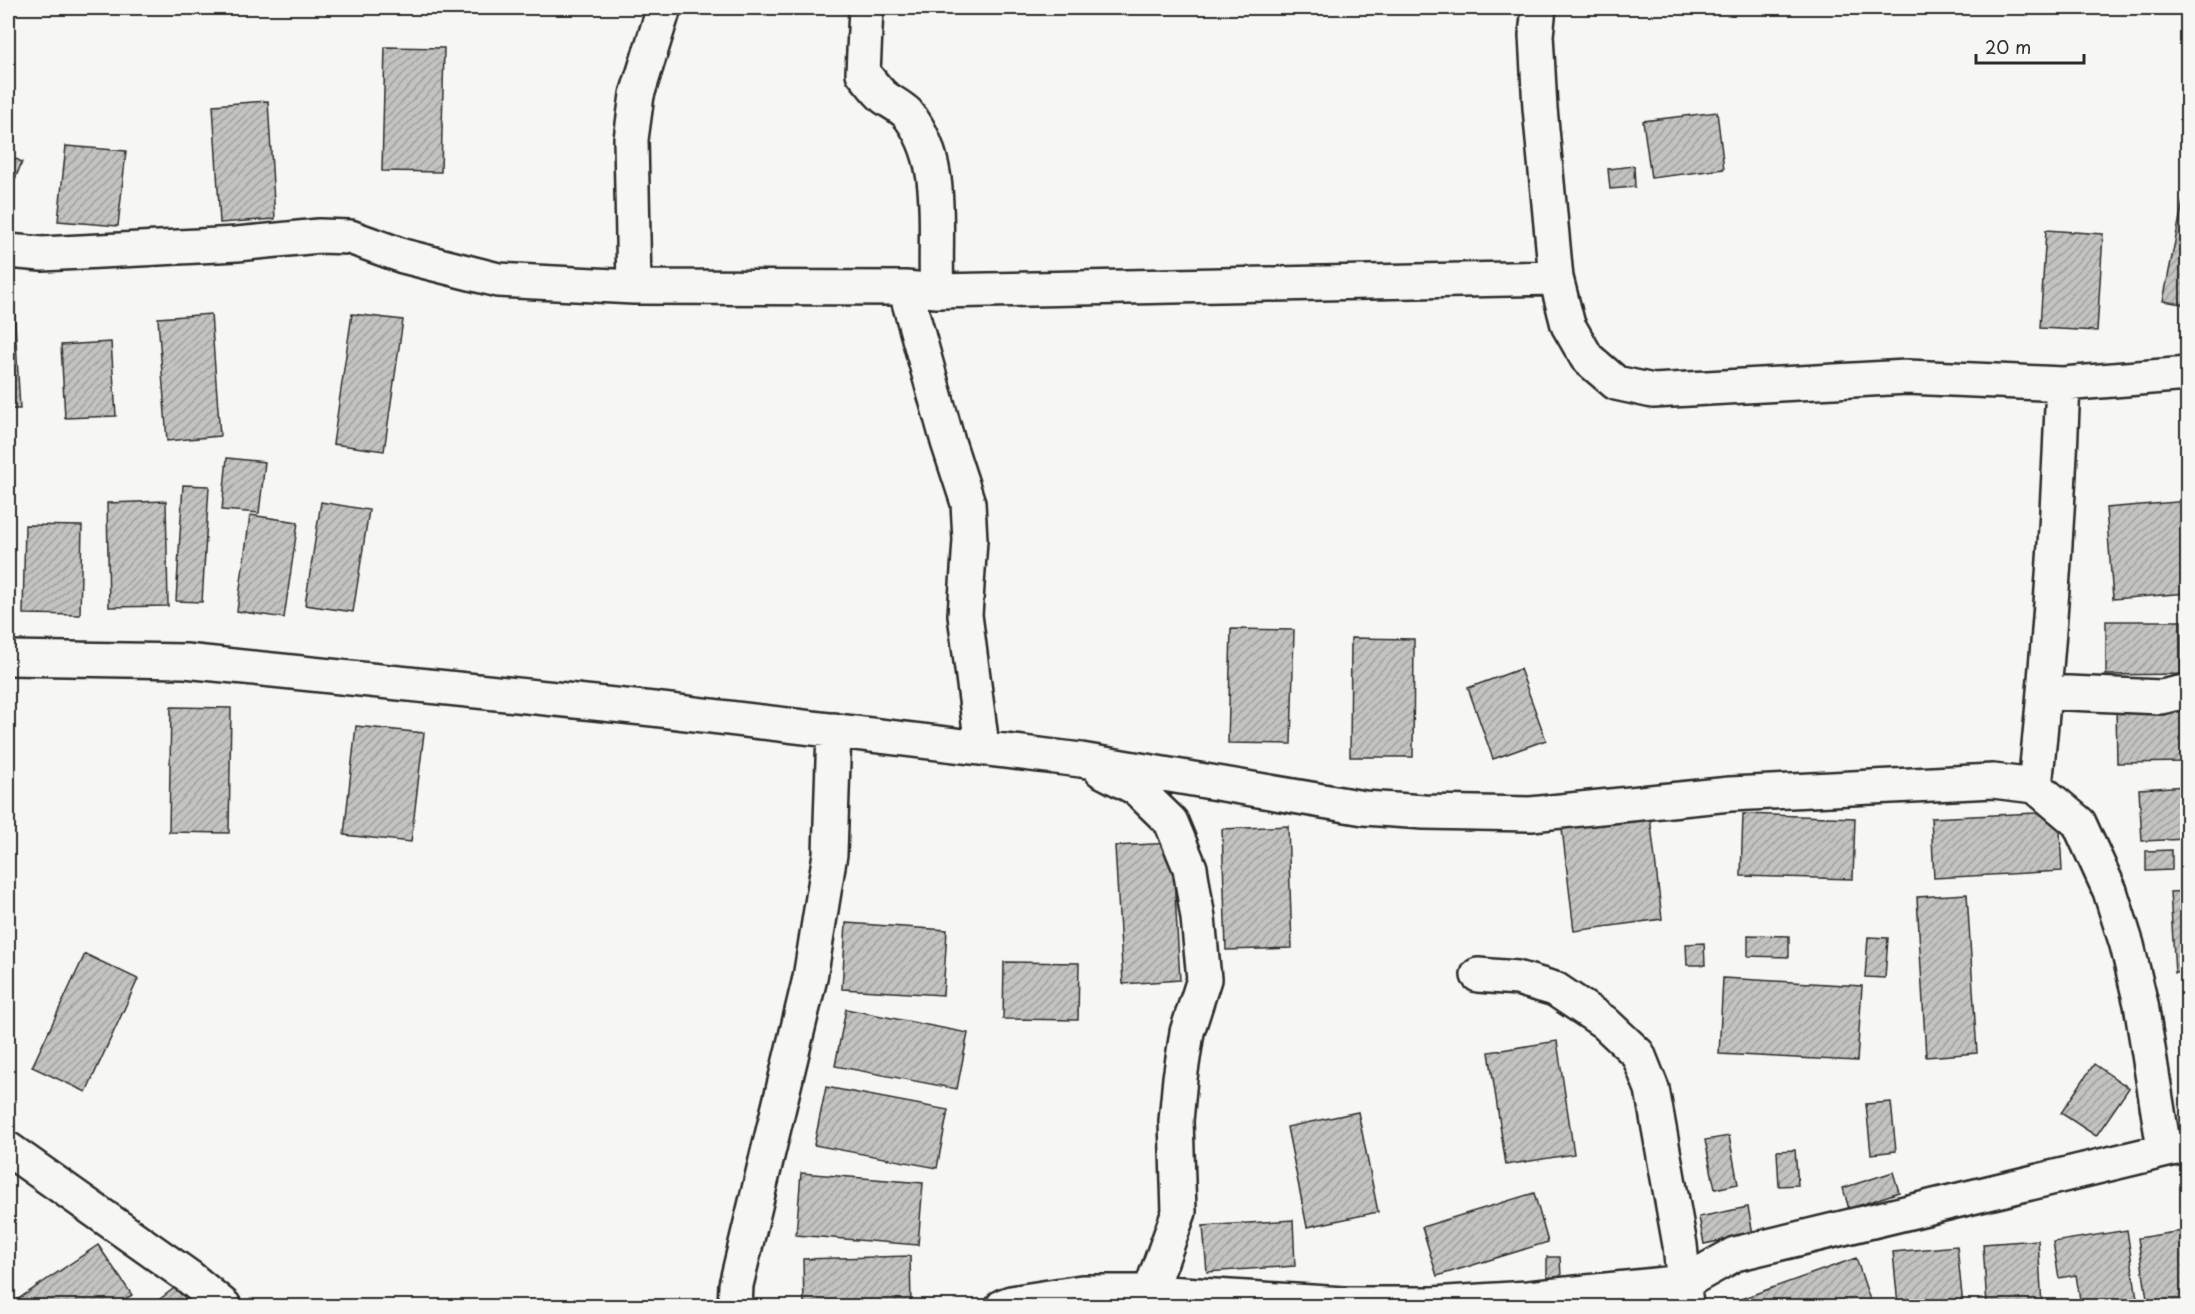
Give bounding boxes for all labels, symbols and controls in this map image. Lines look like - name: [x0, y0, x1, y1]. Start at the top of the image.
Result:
- scale bar: [1976, 27, 2084, 65]
- text: 20 m: [1985, 33, 2031, 60]

